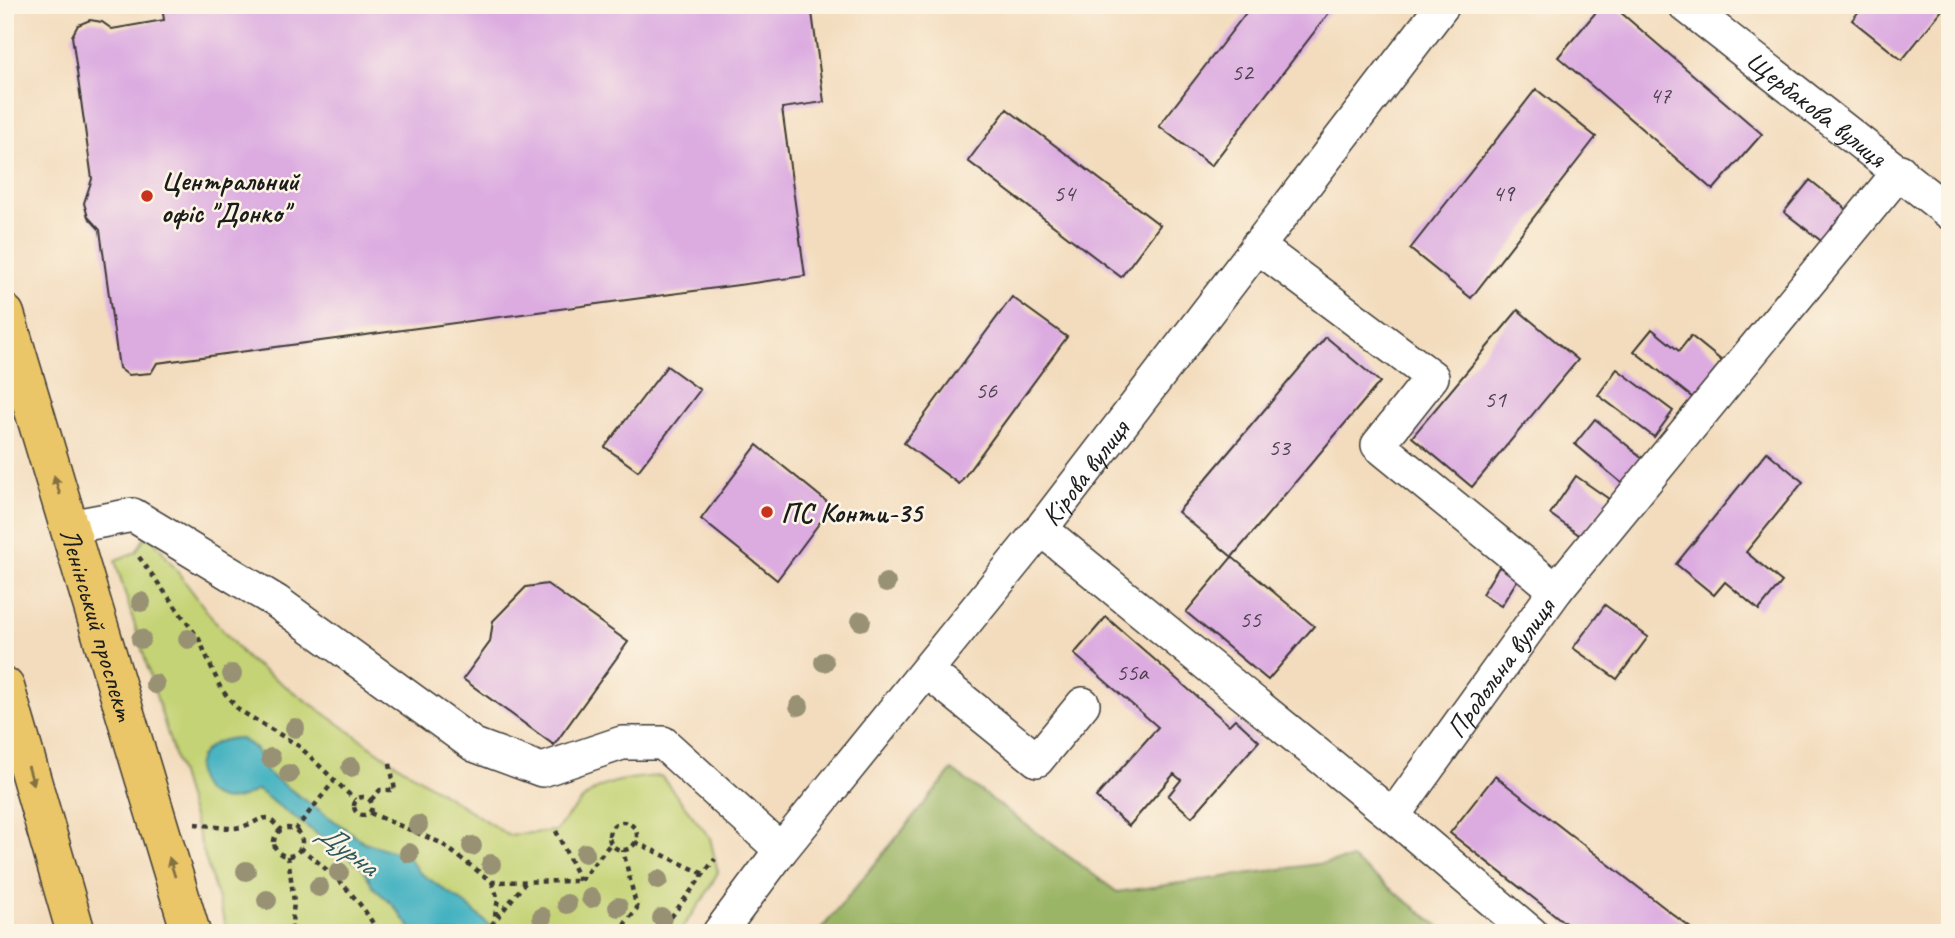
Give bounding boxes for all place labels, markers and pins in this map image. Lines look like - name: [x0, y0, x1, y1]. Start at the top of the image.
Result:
- place label: Центральний офіс "Донко": [161, 163, 301, 230]
- marker: Центральний офіс "Донко": [139, 188, 155, 204]
- place label: ПС Конти-35: [781, 495, 925, 530]
- marker: ПС Конти-35: [759, 504, 775, 520]

